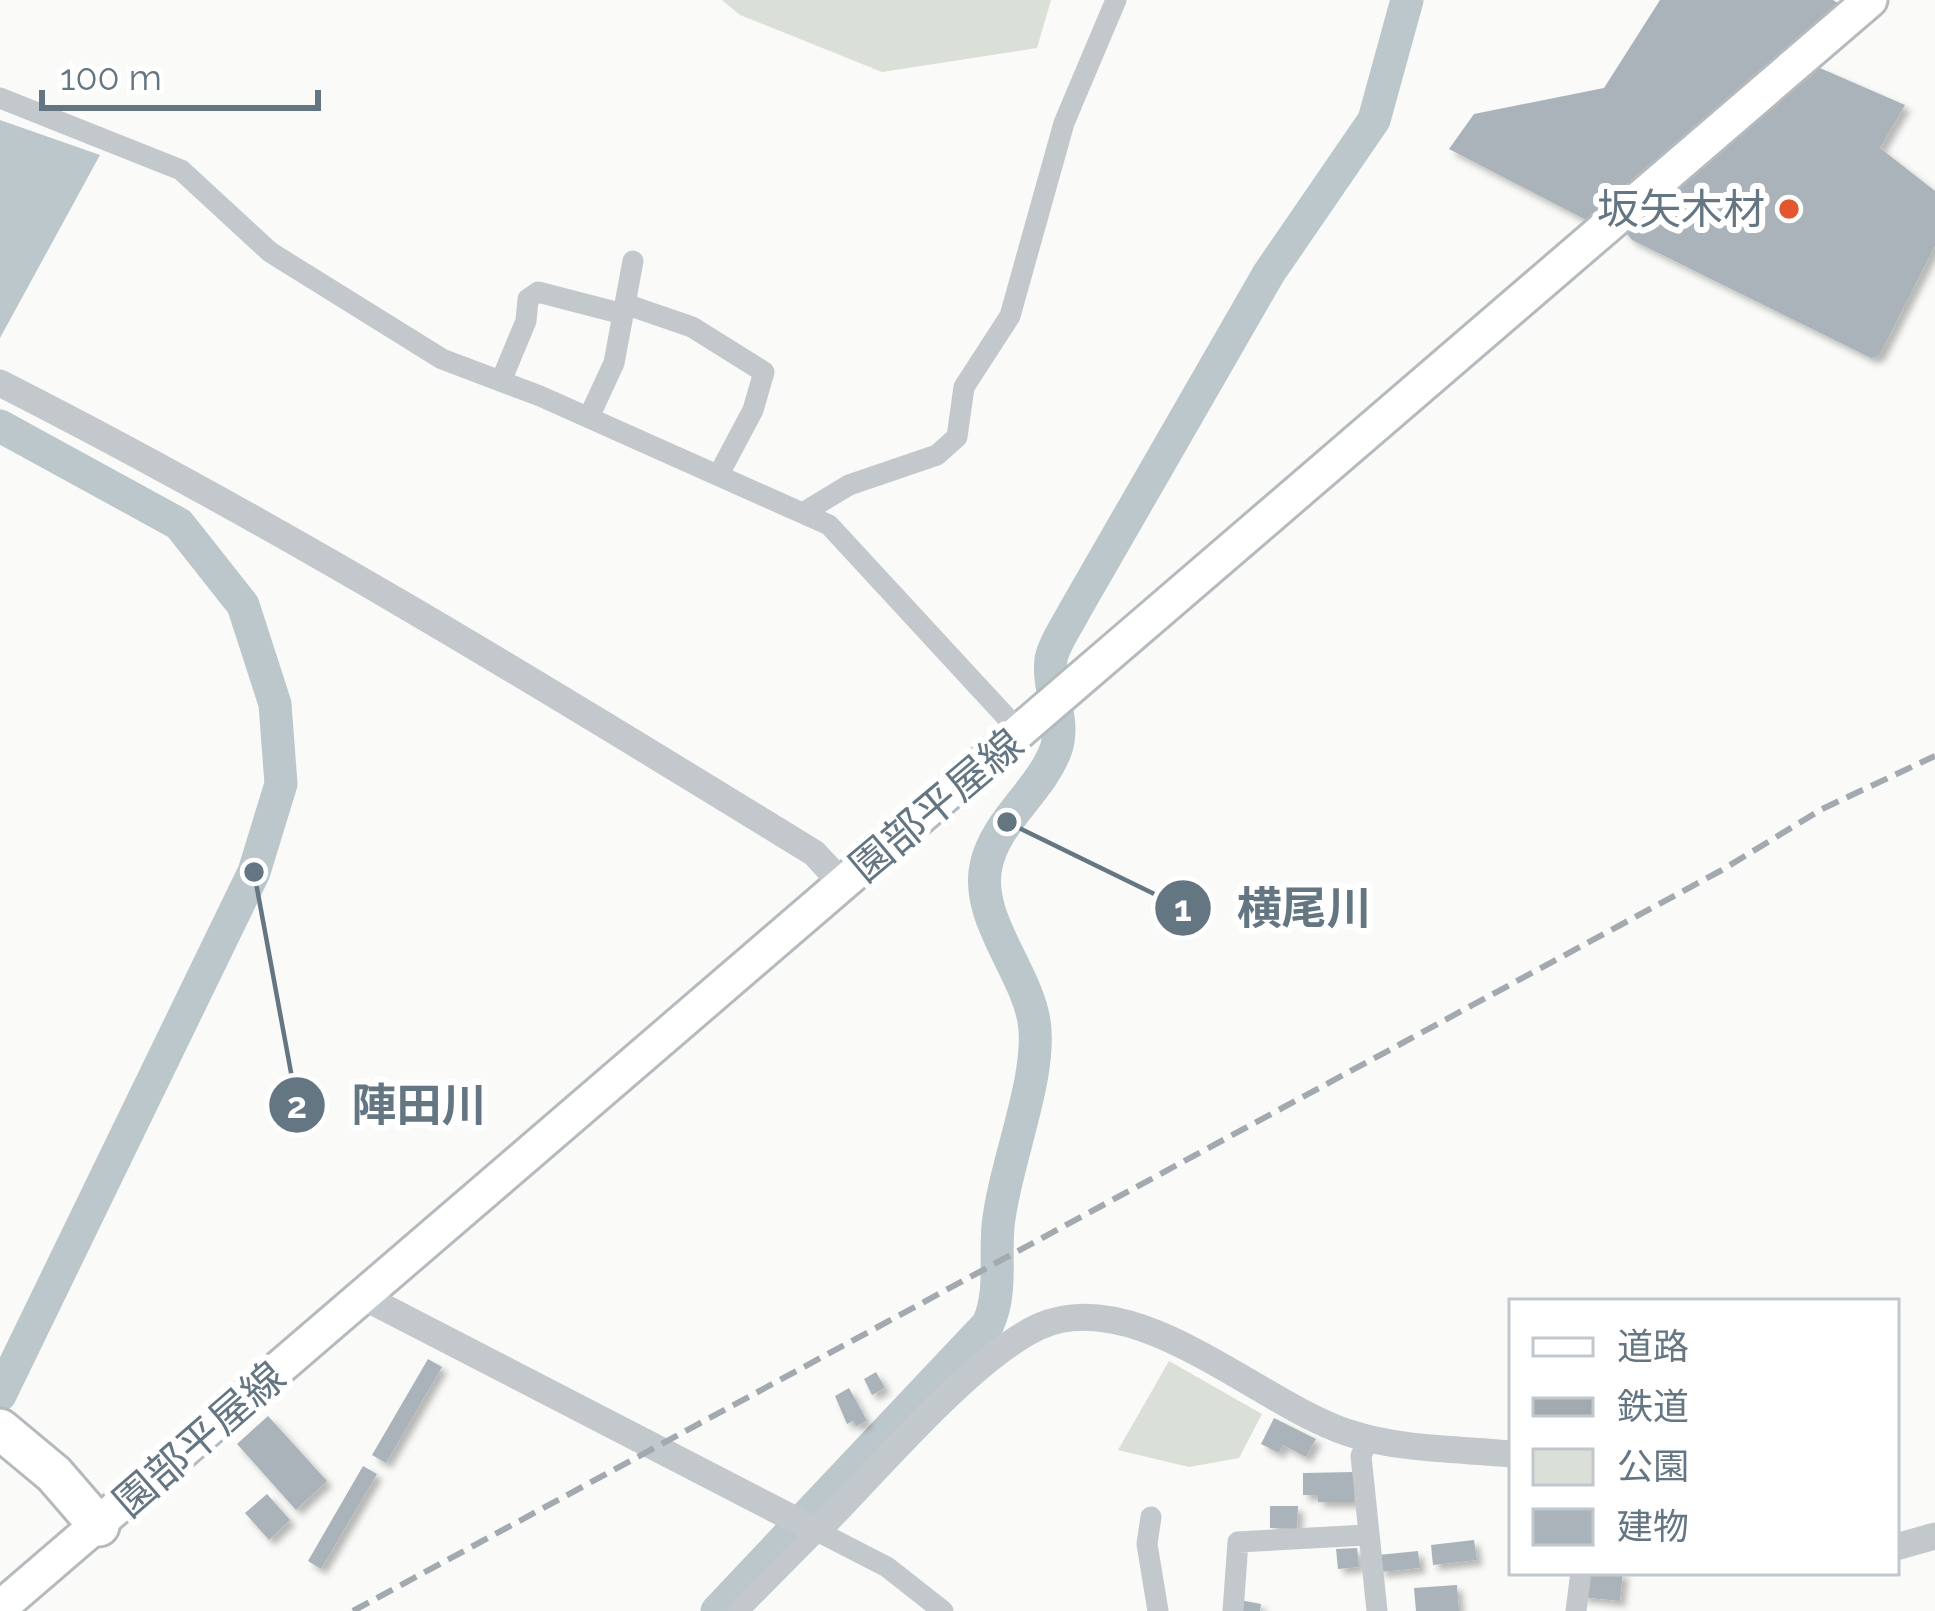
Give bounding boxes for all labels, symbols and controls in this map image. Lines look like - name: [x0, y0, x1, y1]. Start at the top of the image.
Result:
- scale bar: [42, 36, 318, 110]
- text: 100 m: [60, 56, 162, 98]
- place label: 坂矢木材: [1597, 185, 1765, 234]
- marker: 坂矢木材: [1776, 196, 1802, 222]
- street label: 園部平屋線: [840, 719, 1033, 892]
- callout: 横尾川: [1153, 867, 1396, 948]
- text: 横尾川: [1236, 882, 1372, 935]
- text: 1: [1174, 887, 1192, 929]
- callout: 陣田川: [267, 1065, 510, 1146]
- text: 陣田川: [351, 1079, 487, 1132]
- text: 2: [287, 1084, 307, 1126]
- legend: [1509, 1299, 1899, 1575]
- text: 道路: [1617, 1325, 1689, 1367]
- street label: 園部平屋線: [104, 1352, 295, 1527]
- text: 鉄道: [1617, 1385, 1689, 1427]
- text: 公園: [1617, 1445, 1689, 1487]
- text: 建物: [1617, 1505, 1689, 1547]

